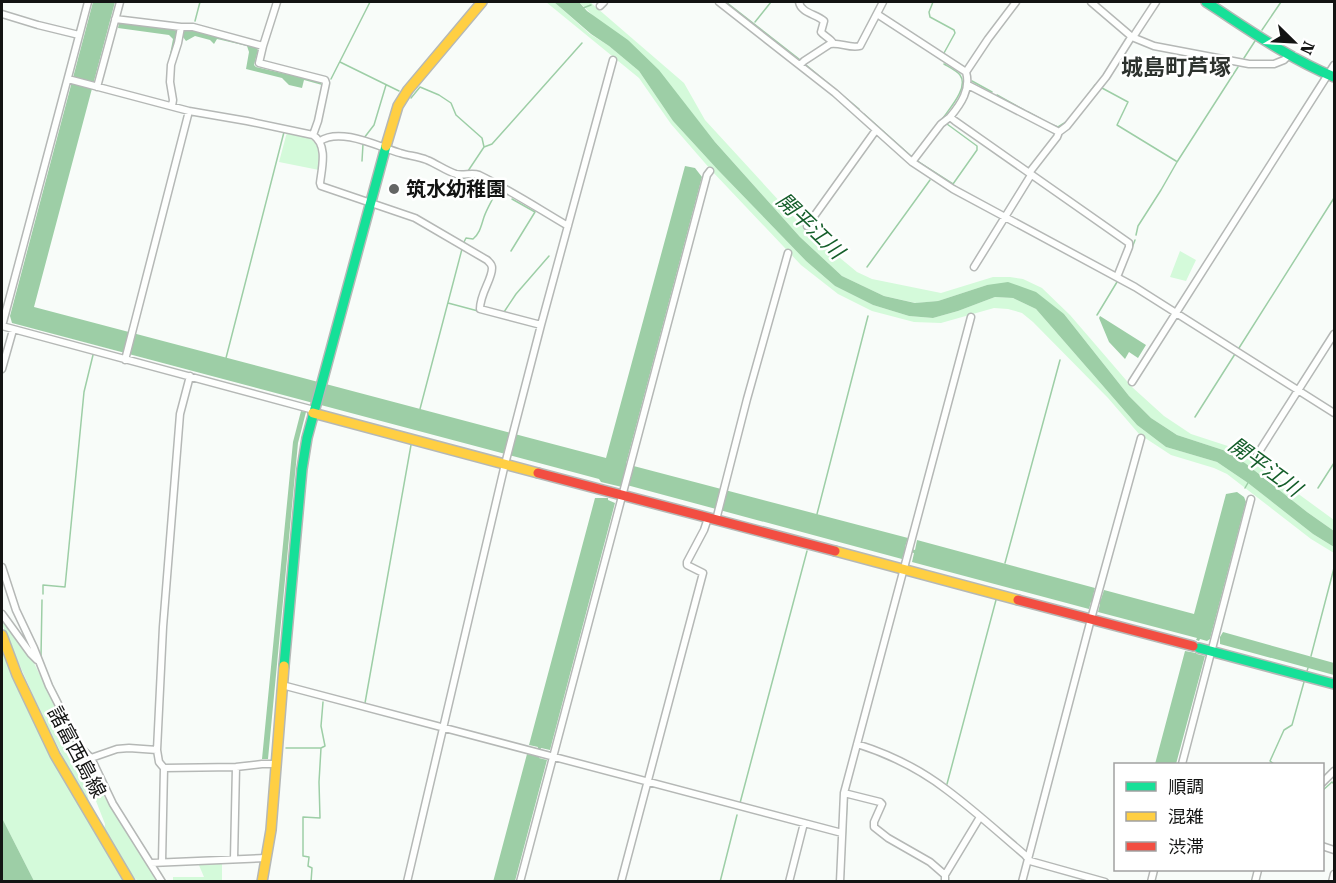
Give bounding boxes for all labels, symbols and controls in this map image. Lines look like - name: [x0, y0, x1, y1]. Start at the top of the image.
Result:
- north arrow: [1264, 12, 1324, 72]
- text: N: [1296, 38, 1318, 57]
- district label: 城島町芦塚: [1121, 55, 1231, 80]
- place label: 筑水幼稚園: [406, 177, 506, 201]
- marker: 筑水幼稚園: [387, 182, 401, 196]
- water label: 開平江川: [771, 188, 850, 265]
- water label: 開平江川: [1224, 433, 1308, 503]
- street label: 諸富西島線: [43, 702, 111, 802]
- legend: [1114, 763, 1324, 871]
- text: 順調: [1168, 776, 1204, 797]
- text: 混雑: [1168, 806, 1204, 827]
- text: 渋滞: [1168, 836, 1204, 857]

